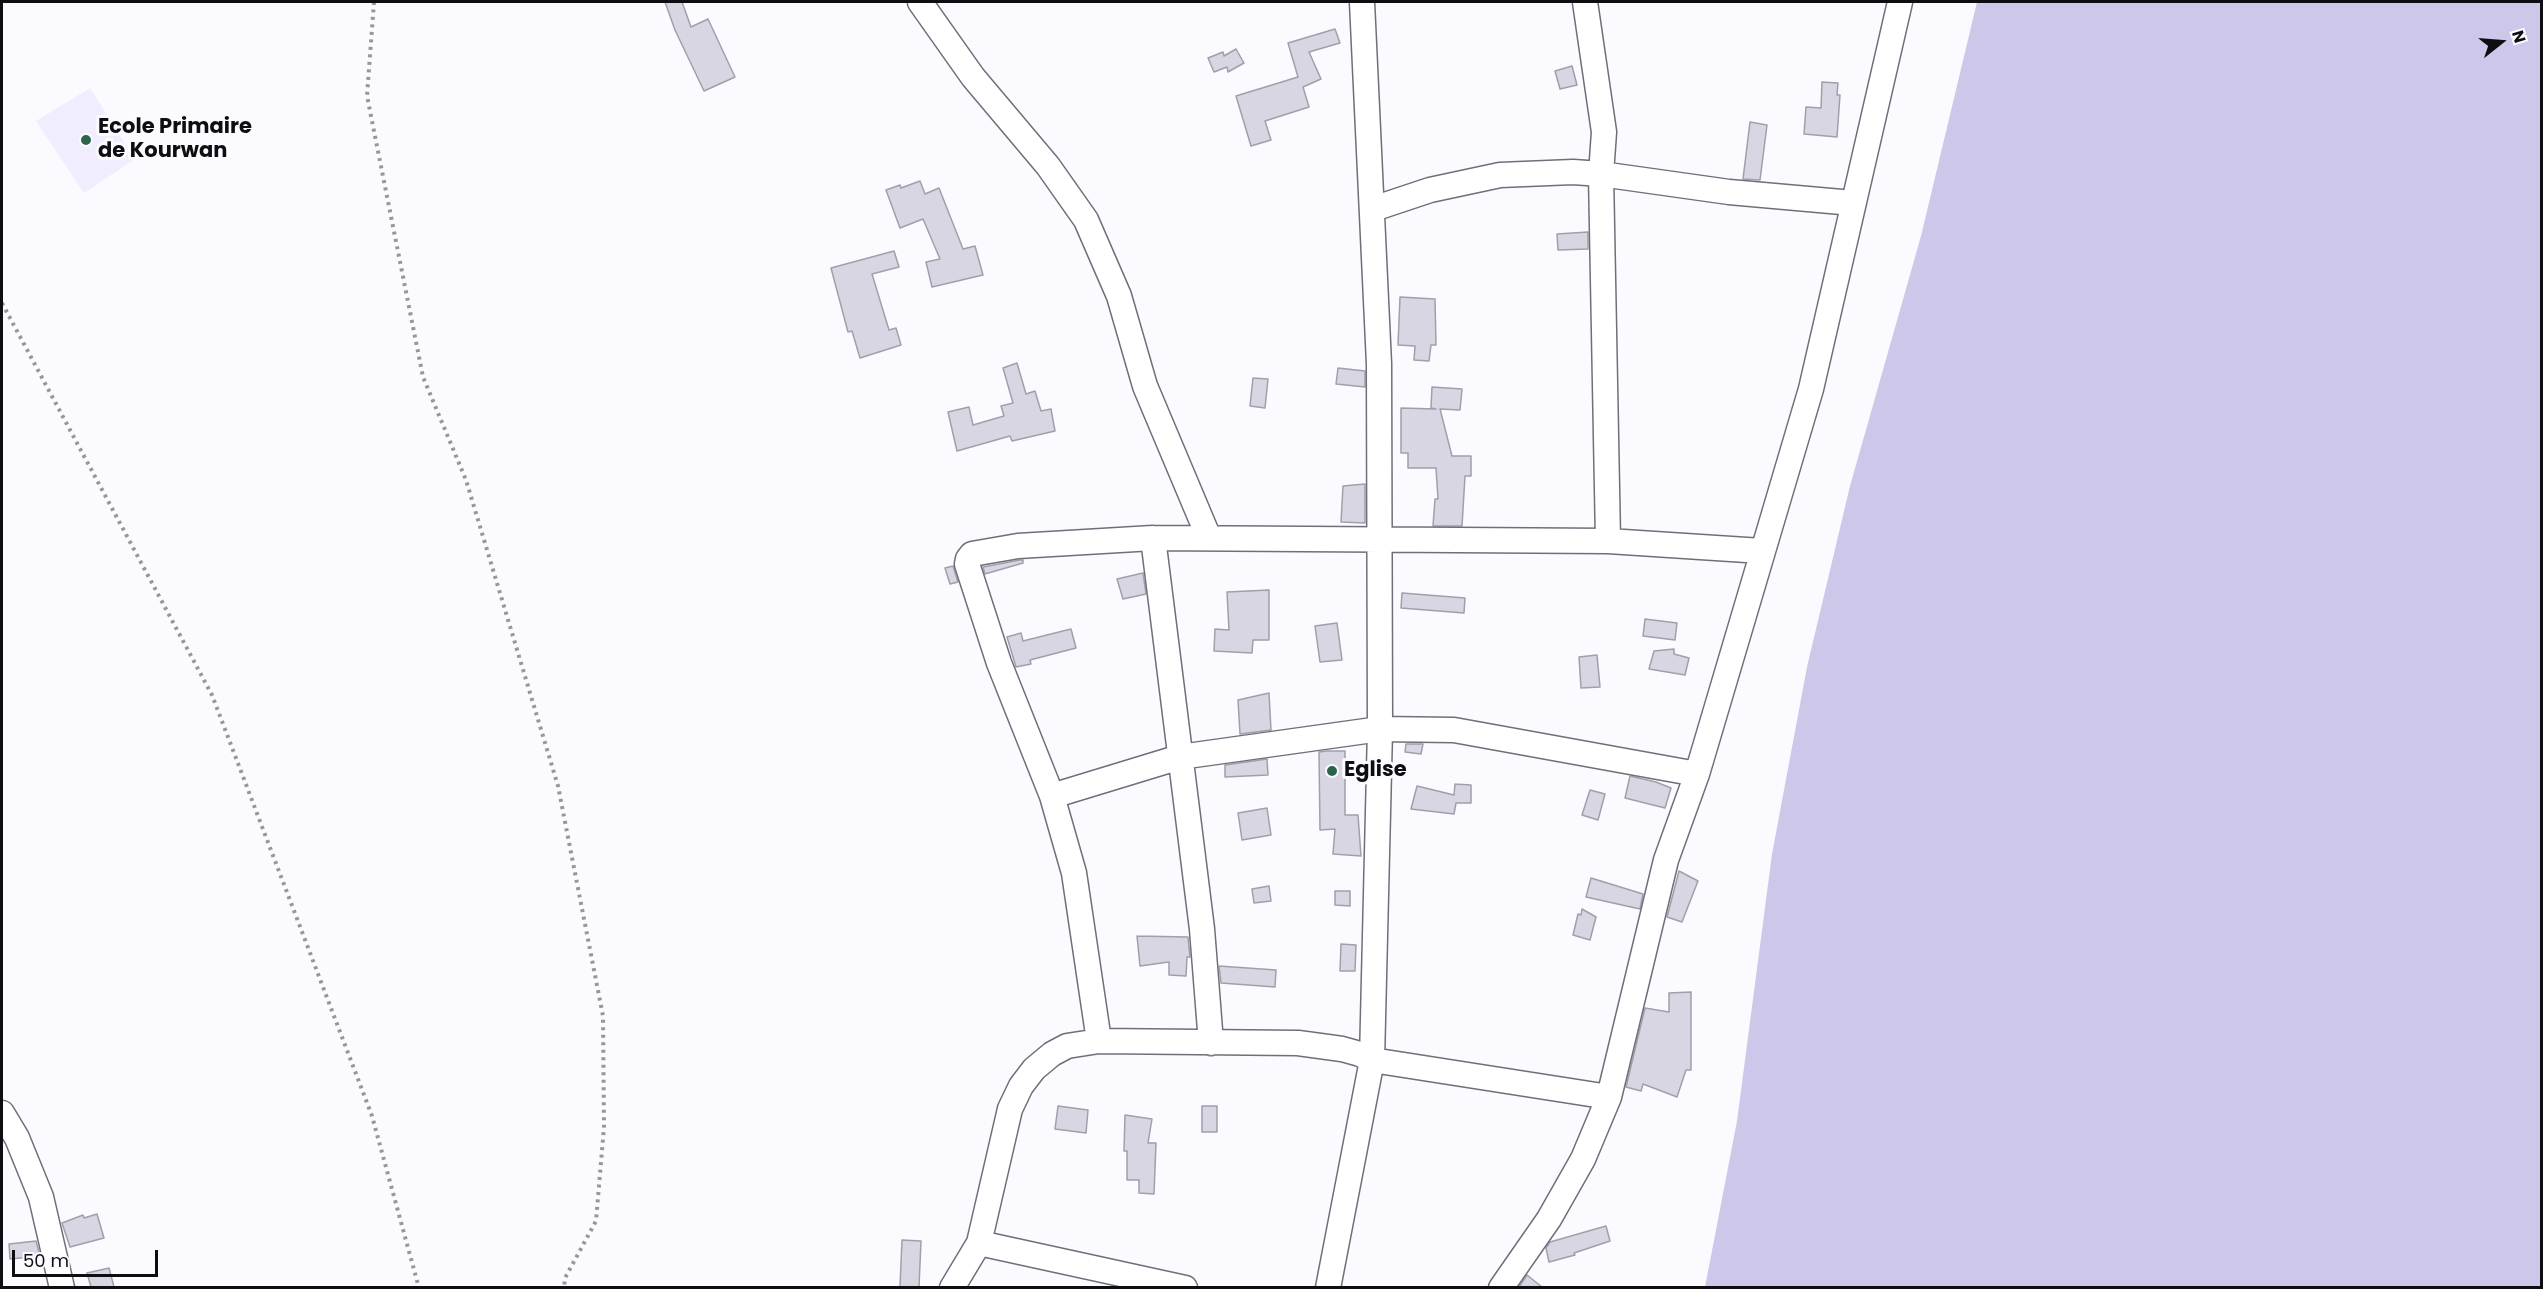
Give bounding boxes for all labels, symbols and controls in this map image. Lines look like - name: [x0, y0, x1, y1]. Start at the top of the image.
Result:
- north arrow: [2471, 12, 2531, 72]
- text: N: [2506, 27, 2531, 46]
- place label: Ecole Primaire de Kourwan: [98, 115, 252, 165]
- marker: Ecole Primaire de Kourwan: [79, 133, 93, 147]
- place label: Eglise: [1344, 758, 1407, 784]
- marker: Eglise: [1325, 764, 1339, 778]
- scale bar: [15, 1238, 160, 1276]
- text: 50 m: [23, 1248, 69, 1273]

